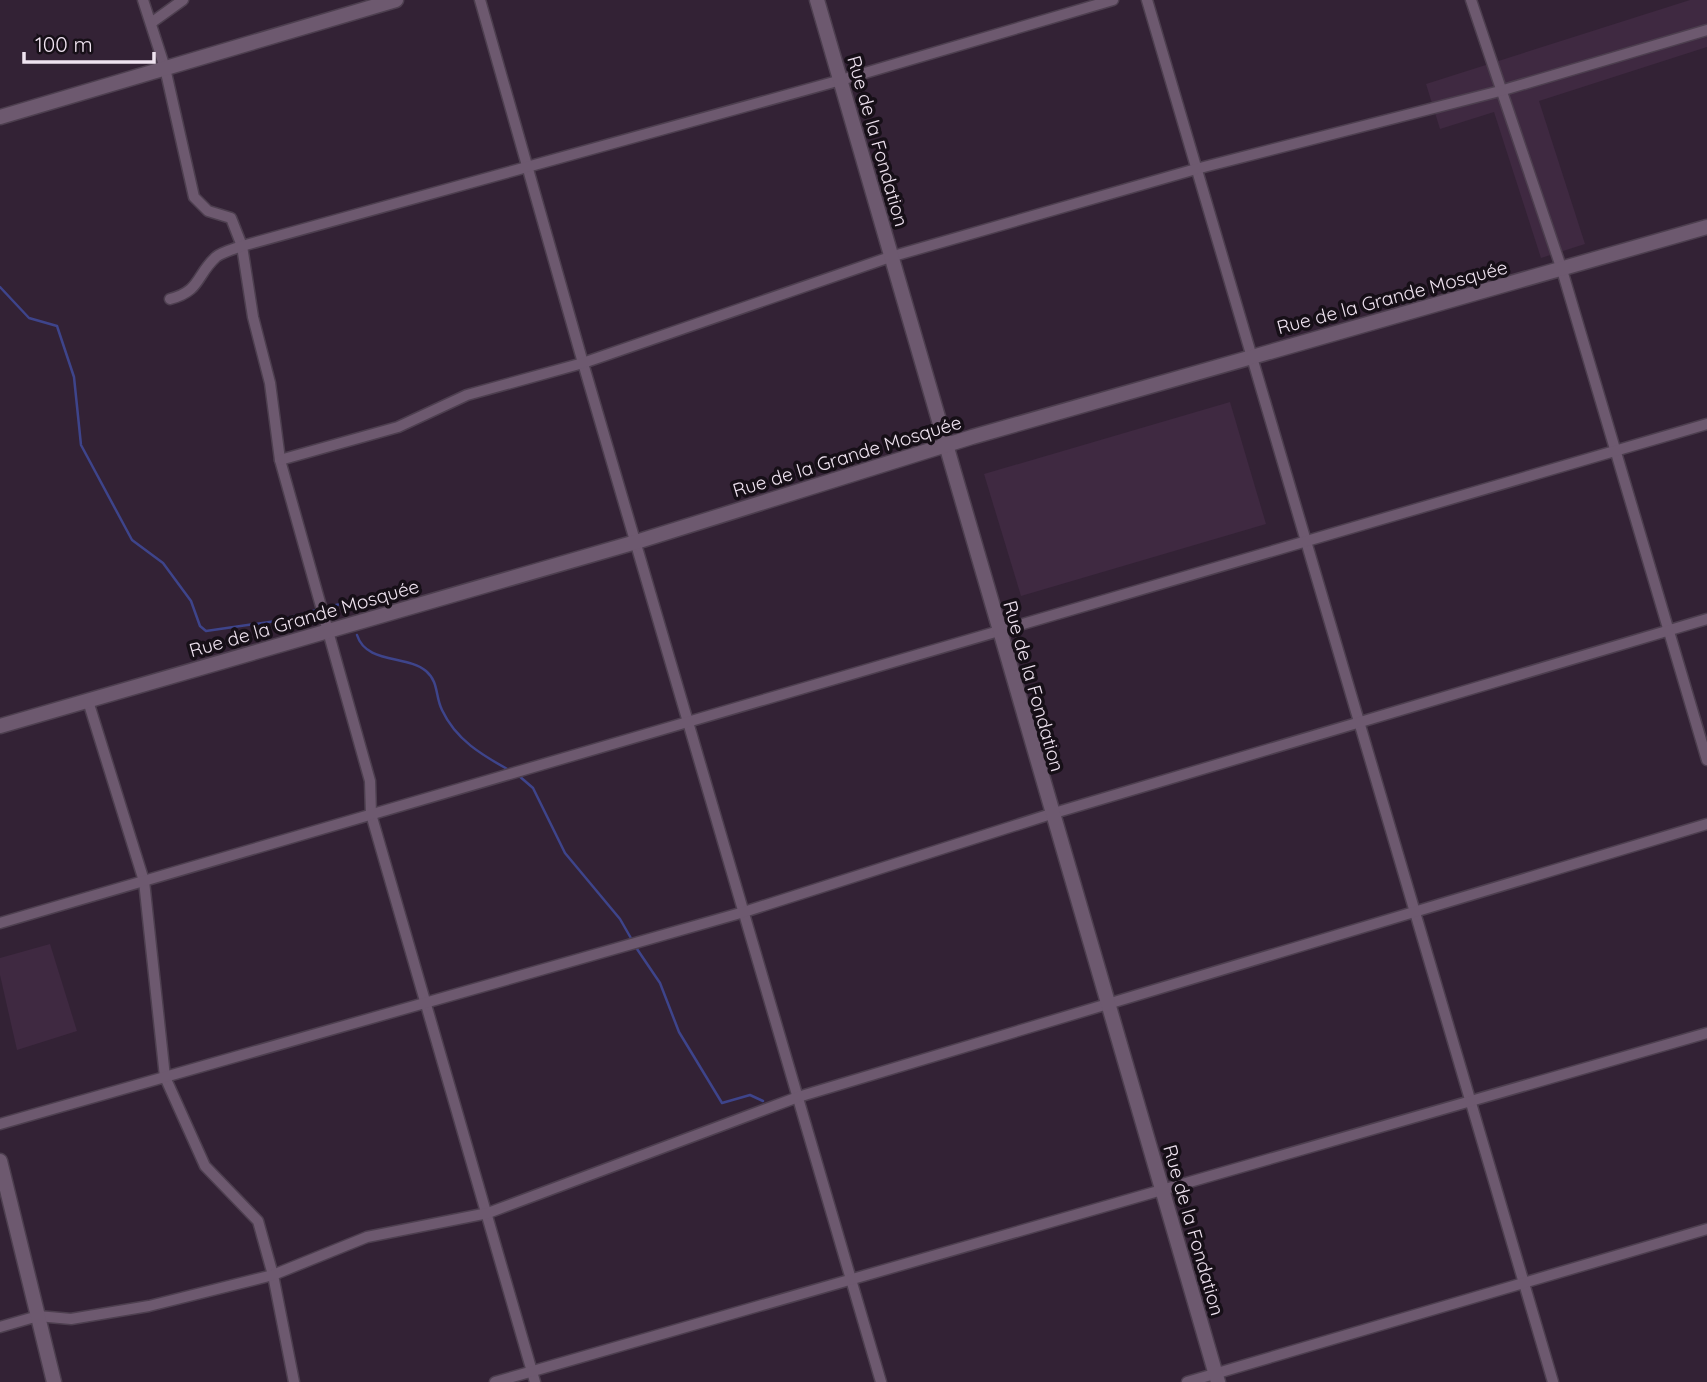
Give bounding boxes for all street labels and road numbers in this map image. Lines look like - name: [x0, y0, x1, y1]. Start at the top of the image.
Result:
- street label: Rue de la Fondation: [842, 53, 914, 229]
- street label: Rue de la Grande Mosquée: [1274, 255, 1510, 339]
- street label: Rue de la Grande Mosquée: [730, 410, 964, 502]
- street label: Rue de la Grande Mosquée: [186, 574, 422, 662]
- street label: Rue de la Fondation: [998, 598, 1070, 774]
- street label: Rue de la Fondation: [1158, 1142, 1230, 1318]

